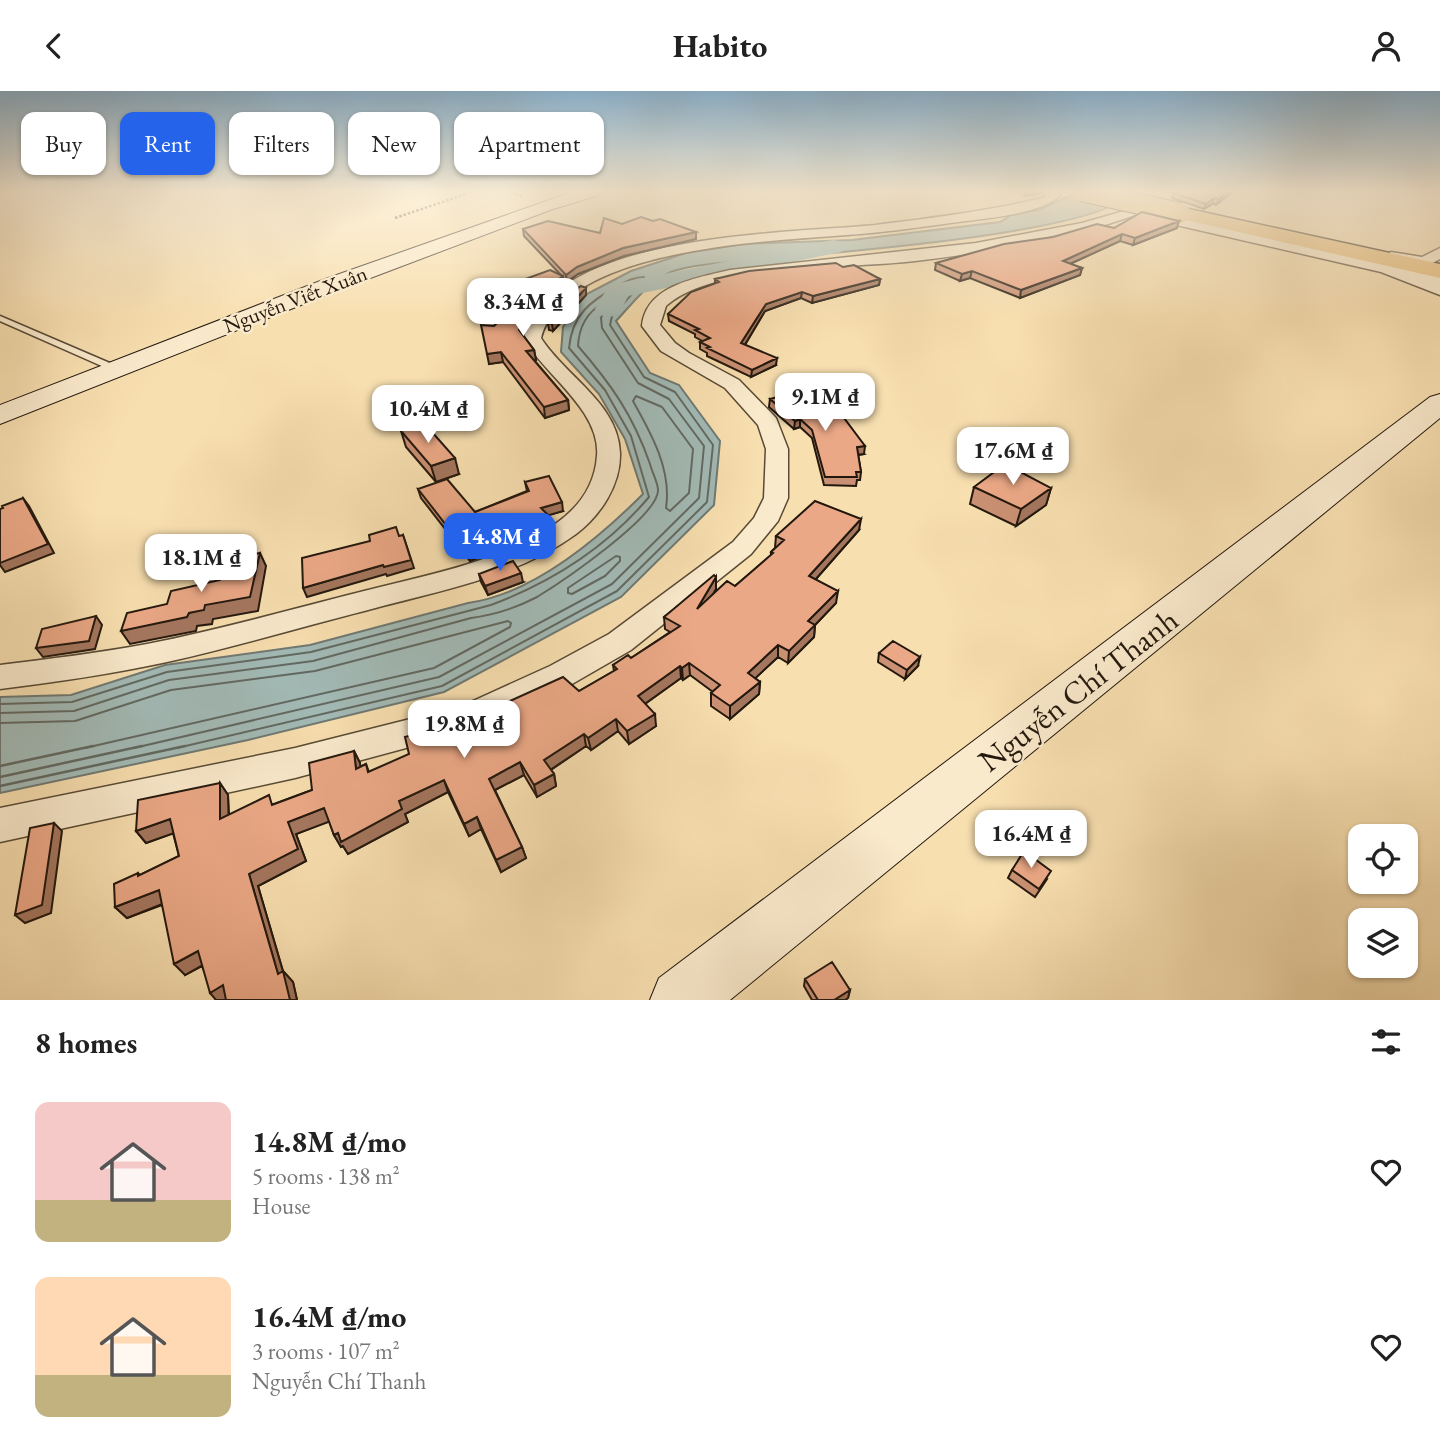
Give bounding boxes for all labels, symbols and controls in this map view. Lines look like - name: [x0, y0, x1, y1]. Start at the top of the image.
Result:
- text: Habito: [673, 25, 767, 67]
- icon: back: [35, 27, 73, 65]
- icon: person: [1367, 27, 1405, 65]
- chip: Buy: [21, 112, 106, 175]
- chip: Rent: [120, 112, 215, 175]
- chip: Filters: [229, 112, 334, 175]
- chip: New: [348, 112, 440, 175]
- chip: Apartment: [454, 112, 604, 175]
- street label: Nguyễn Viết Xuân: [219, 259, 371, 339]
- pin: 8.34M ₫: [458, 279, 588, 338]
- text: 8.34M ₫: [483, 286, 563, 316]
- pin: 9.1M ₫: [768, 373, 882, 433]
- text: 9.1M ₫: [791, 381, 859, 411]
- pin: 10.4M ₫: [363, 385, 493, 445]
- text: 10.4M ₫: [388, 393, 468, 423]
- pin: 17.6M ₫: [948, 427, 1078, 487]
- text: 17.6M ₫: [973, 435, 1053, 465]
- pin: 14.8M ₫: [435, 513, 565, 573]
- text: 14.8M ₫: [460, 521, 540, 551]
- pin: 18.1M ₫: [136, 535, 266, 594]
- text: 18.1M ₫: [161, 542, 241, 572]
- street label: Nguyễn Chí Thanh: [969, 599, 1187, 781]
- pin: 19.8M ₫: [399, 701, 529, 760]
- text: 19.8M ₫: [424, 708, 504, 738]
- pin: 16.4M ₫: [966, 811, 1096, 870]
- text: 16.4M ₫: [991, 818, 1071, 848]
- map controls: [1348, 824, 1418, 978]
- button: locate: [1348, 824, 1418, 894]
- button: layers: [1348, 908, 1418, 978]
- text: 8 homes: [35, 1023, 137, 1062]
- icon: filters: [1367, 1023, 1405, 1061]
- text: 14.8M ₫/mo: [252, 1122, 406, 1161]
- icon: home: [91, 1130, 175, 1214]
- icon: heart: [1367, 1153, 1405, 1191]
- text: 5 rooms · 138 m²: [252, 1161, 400, 1191]
- text: House: [252, 1191, 311, 1221]
- text: 16.4M ₫/mo: [252, 1297, 406, 1336]
- icon: home: [91, 1305, 175, 1389]
- icon: heart: [1367, 1328, 1405, 1366]
- text: 3 rooms · 107 m²: [252, 1336, 400, 1366]
- text: Nguyễn Chí Thanh: [252, 1366, 426, 1396]

